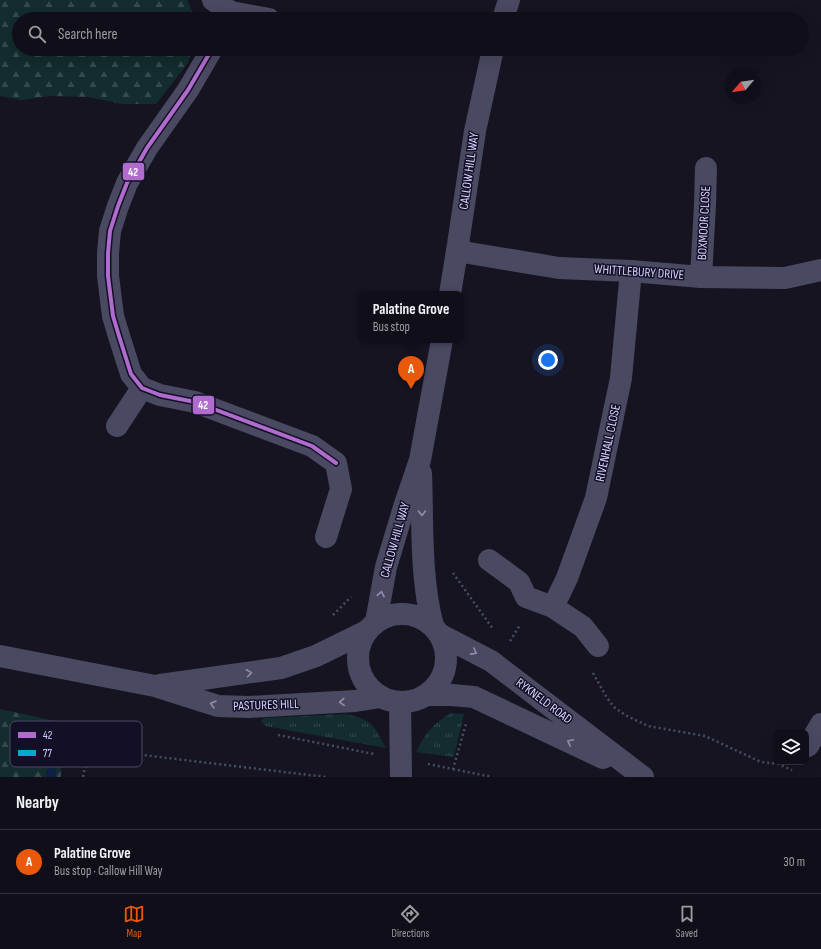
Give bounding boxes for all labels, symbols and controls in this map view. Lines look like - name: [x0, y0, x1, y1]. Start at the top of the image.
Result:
- search box: [12, 12, 809, 56]
- icon: search: [26, 23, 48, 45]
- text: Search here: [58, 25, 118, 44]
- north arrow: [725, 68, 761, 104]
- street label: CALLOW HILL WAY: [456, 131, 482, 211]
- line badge: 42: [122, 162, 145, 181]
- text: 42: [128, 166, 138, 179]
- street label: BOXMOOR CLOSE: [694, 185, 714, 261]
- street label: WHITTLEBURY DRIVE: [593, 261, 685, 283]
- popup: [358, 291, 464, 343]
- text: Palatine Grove: [373, 300, 449, 319]
- text: Bus stop: [373, 319, 410, 335]
- your location: [538, 350, 558, 370]
- pin: A: [398, 356, 424, 389]
- line badge: 42: [192, 395, 215, 415]
- text: 42: [198, 399, 208, 412]
- street label: RIVENHALL CLOSE: [592, 403, 624, 483]
- street label: CALLOW HILL WAY: [377, 500, 414, 580]
- one-way arrow: [418, 510, 426, 516]
- one-way arrow: [376, 591, 385, 598]
- one-way arrow: [470, 647, 477, 655]
- one-way arrow: [246, 669, 252, 678]
- street label: RYKNELD ROAD: [513, 675, 575, 727]
- street label: PASTURES HILL: [233, 696, 299, 714]
- one-way arrow: [339, 698, 345, 706]
- one-way arrow: [209, 700, 216, 709]
- legend: [10, 721, 142, 767]
- text: 42: [43, 729, 53, 742]
- map controls: [773, 729, 809, 765]
- button: layers: [773, 729, 809, 765]
- one-way arrow: [566, 739, 574, 747]
- text: 77: [43, 747, 52, 760]
- text: Nearby: [16, 793, 59, 813]
- text: Palatine Grove: [54, 844, 131, 863]
- text: A: [26, 854, 32, 870]
- text: 30 m: [783, 854, 805, 870]
- text: Bus stop · Callow Hill Way: [54, 863, 163, 879]
- tab: Map: [123, 903, 145, 940]
- tab: Directions: [392, 903, 429, 940]
- tab: Saved: [676, 903, 698, 940]

